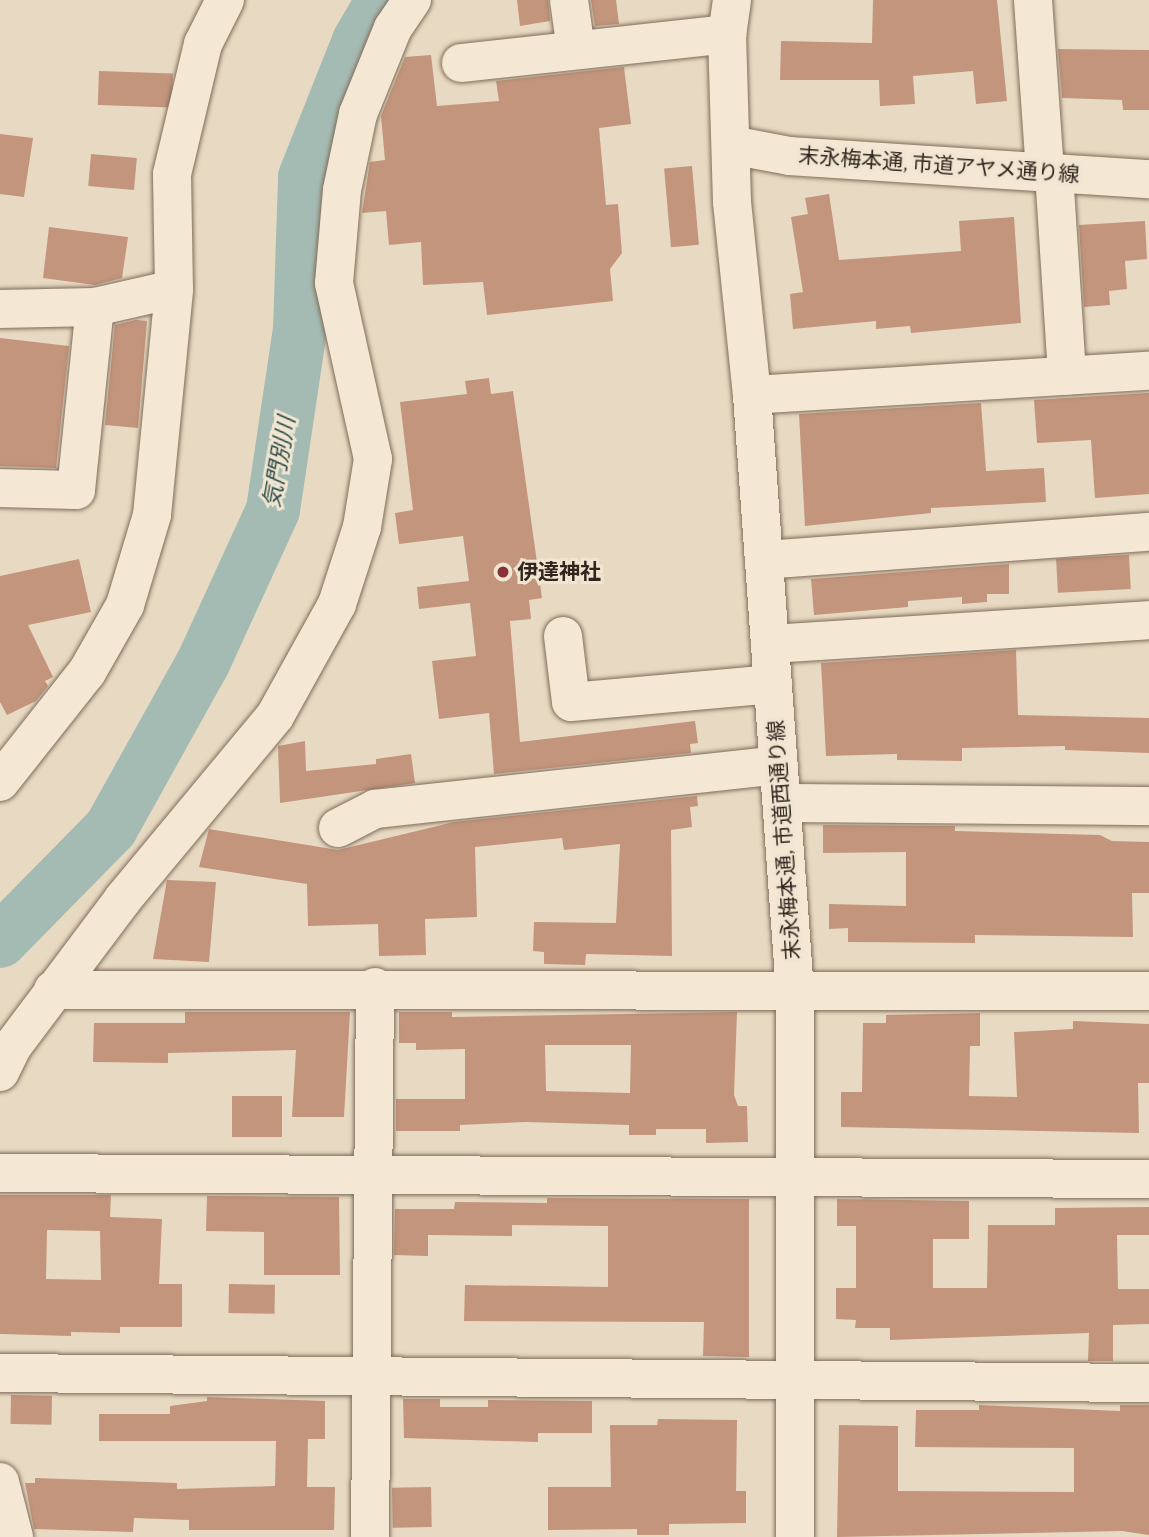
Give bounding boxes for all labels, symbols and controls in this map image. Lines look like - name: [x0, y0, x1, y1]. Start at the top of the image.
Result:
- street label: 末永梅本通, 市道アヤメ通り線: [798, 143, 1080, 187]
- water label: 気門別川: [257, 414, 301, 510]
- place label: 伊達神社: [517, 559, 601, 585]
- marker: 伊達神社: [495, 564, 511, 580]
- street label: 末永梅本通, 市道西通り線: [763, 719, 805, 961]

